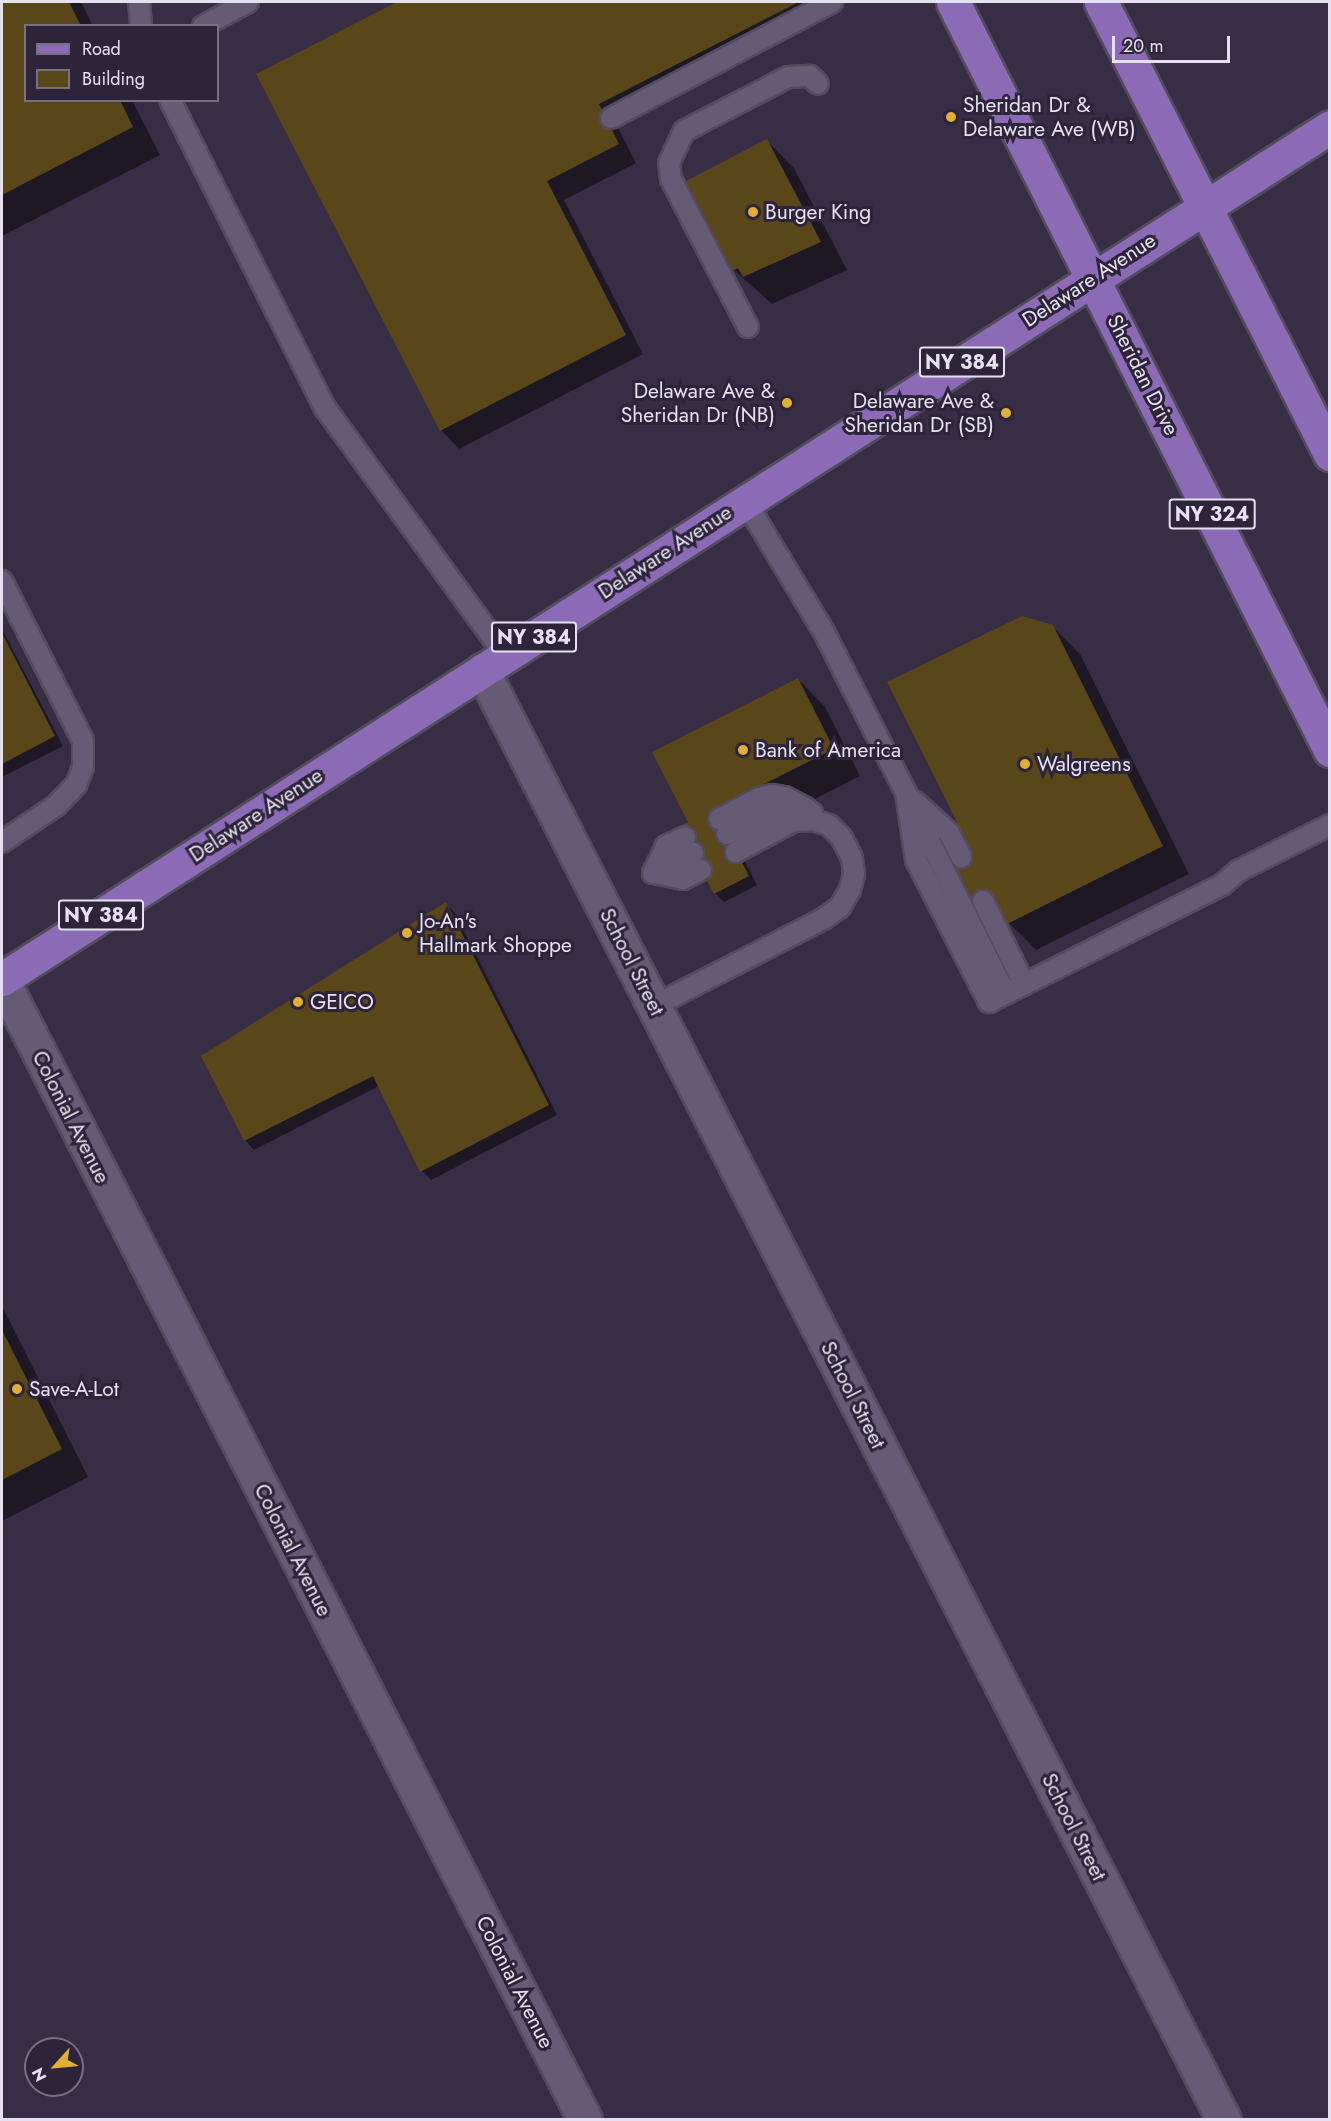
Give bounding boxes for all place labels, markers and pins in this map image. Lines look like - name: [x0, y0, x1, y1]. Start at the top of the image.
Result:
- place label: Sheridan Dr & Delaware Ave (WB): [963, 92, 1136, 142]
- marker: Sheridan Dr & Delaware Ave (WB): [944, 110, 958, 124]
- place label: Burger King: [765, 199, 871, 225]
- marker: Burger King: [746, 205, 760, 219]
- place label: Delaware Ave & Sheridan Dr (NB): [621, 378, 775, 428]
- place label: Delaware Ave & Sheridan Dr (SB): [845, 388, 994, 438]
- marker: Delaware Ave & Sheridan Dr (NB): [780, 396, 794, 410]
- marker: Delaware Ave & Sheridan Dr (SB): [999, 406, 1013, 420]
- place label: Bank of America: [755, 737, 901, 763]
- marker: Bank of America: [736, 743, 750, 757]
- place label: Walgreens: [1037, 751, 1131, 777]
- marker: Walgreens: [1018, 757, 1032, 771]
- place label: Jo-An's Hallmark Shoppe: [419, 908, 572, 958]
- marker: Jo-An's Hallmark Shoppe: [400, 926, 414, 940]
- place label: GEICO: [310, 989, 374, 1015]
- marker: GEICO: [291, 995, 305, 1009]
- place label: Save-A-Lot: [29, 1376, 119, 1402]
- marker: Save-A-Lot: [10, 1382, 24, 1396]

